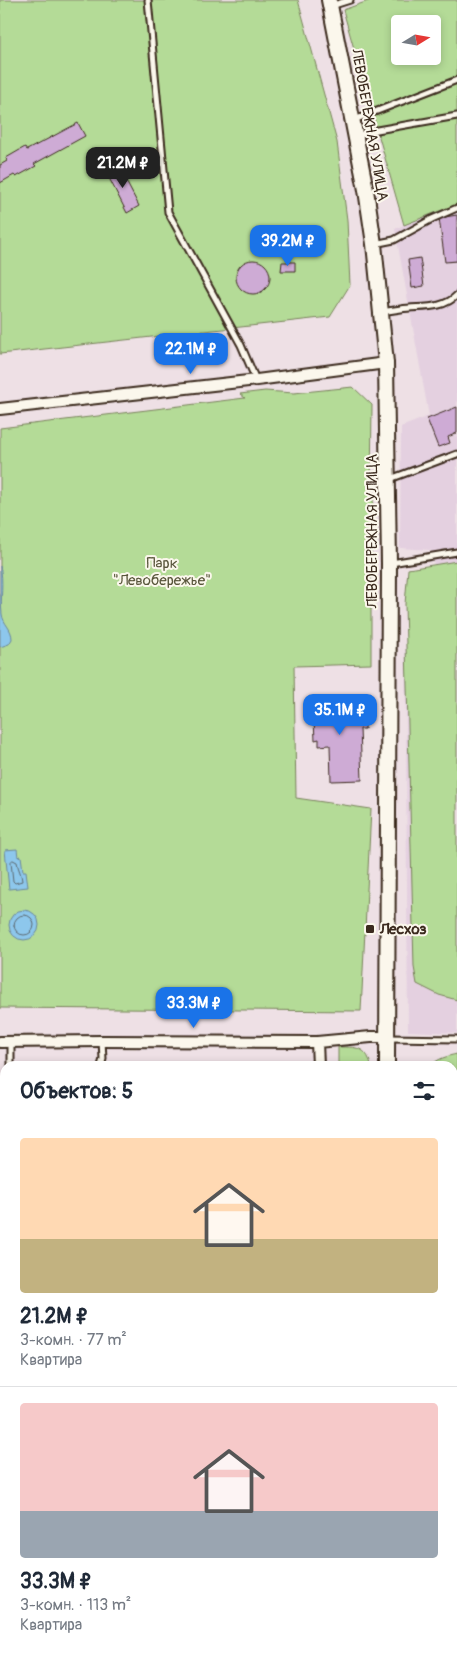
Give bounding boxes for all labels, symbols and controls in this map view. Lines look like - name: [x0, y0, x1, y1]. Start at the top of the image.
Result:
- north arrow: [391, 15, 441, 65]
- map controls: [391, 15, 441, 65]
- street label: ЛЕВОБЕРЕЖНАЯ УЛИЦА: [347, 46, 392, 203]
- pin: 21.2M ₽: [77, 146, 169, 189]
- text: 21.2M ₽: [97, 153, 149, 173]
- pin: 39.2M ₽: [242, 224, 334, 267]
- text: 39.2M ₽: [261, 231, 315, 251]
- pin: 22.1M ₽: [145, 332, 237, 375]
- text: 22.1M ₽: [165, 339, 217, 359]
- street label: ЛЕВОБЕРЕЖНАЯ УЛИЦА: [363, 454, 382, 609]
- park label: Парк "Левобережье": [113, 554, 211, 590]
- pin: 35.1M ₽: [294, 694, 386, 736]
- text: 35.1M ₽: [314, 700, 366, 720]
- place label: Лесхоз: [379, 920, 427, 939]
- marker: Лесхоз: [364, 923, 376, 935]
- pin: 33.3M ₽: [148, 986, 240, 1029]
- text: 33.3M ₽: [167, 993, 221, 1013]
- icon: filters: [410, 1077, 438, 1105]
- text: Объектов: 5: [20, 1078, 133, 1105]
- icon: home: [184, 1170, 274, 1260]
- text: 21.2M ₽: [20, 1303, 89, 1330]
- text: 3-комн. · 77 m²: [20, 1330, 127, 1350]
- text: Квартира: [20, 1350, 82, 1370]
- icon: home: [184, 1436, 274, 1526]
- text: 33.3M ₽: [20, 1568, 92, 1595]
- text: 3-комн. · 113 m²: [20, 1595, 131, 1615]
- text: Квартира: [20, 1615, 82, 1635]

